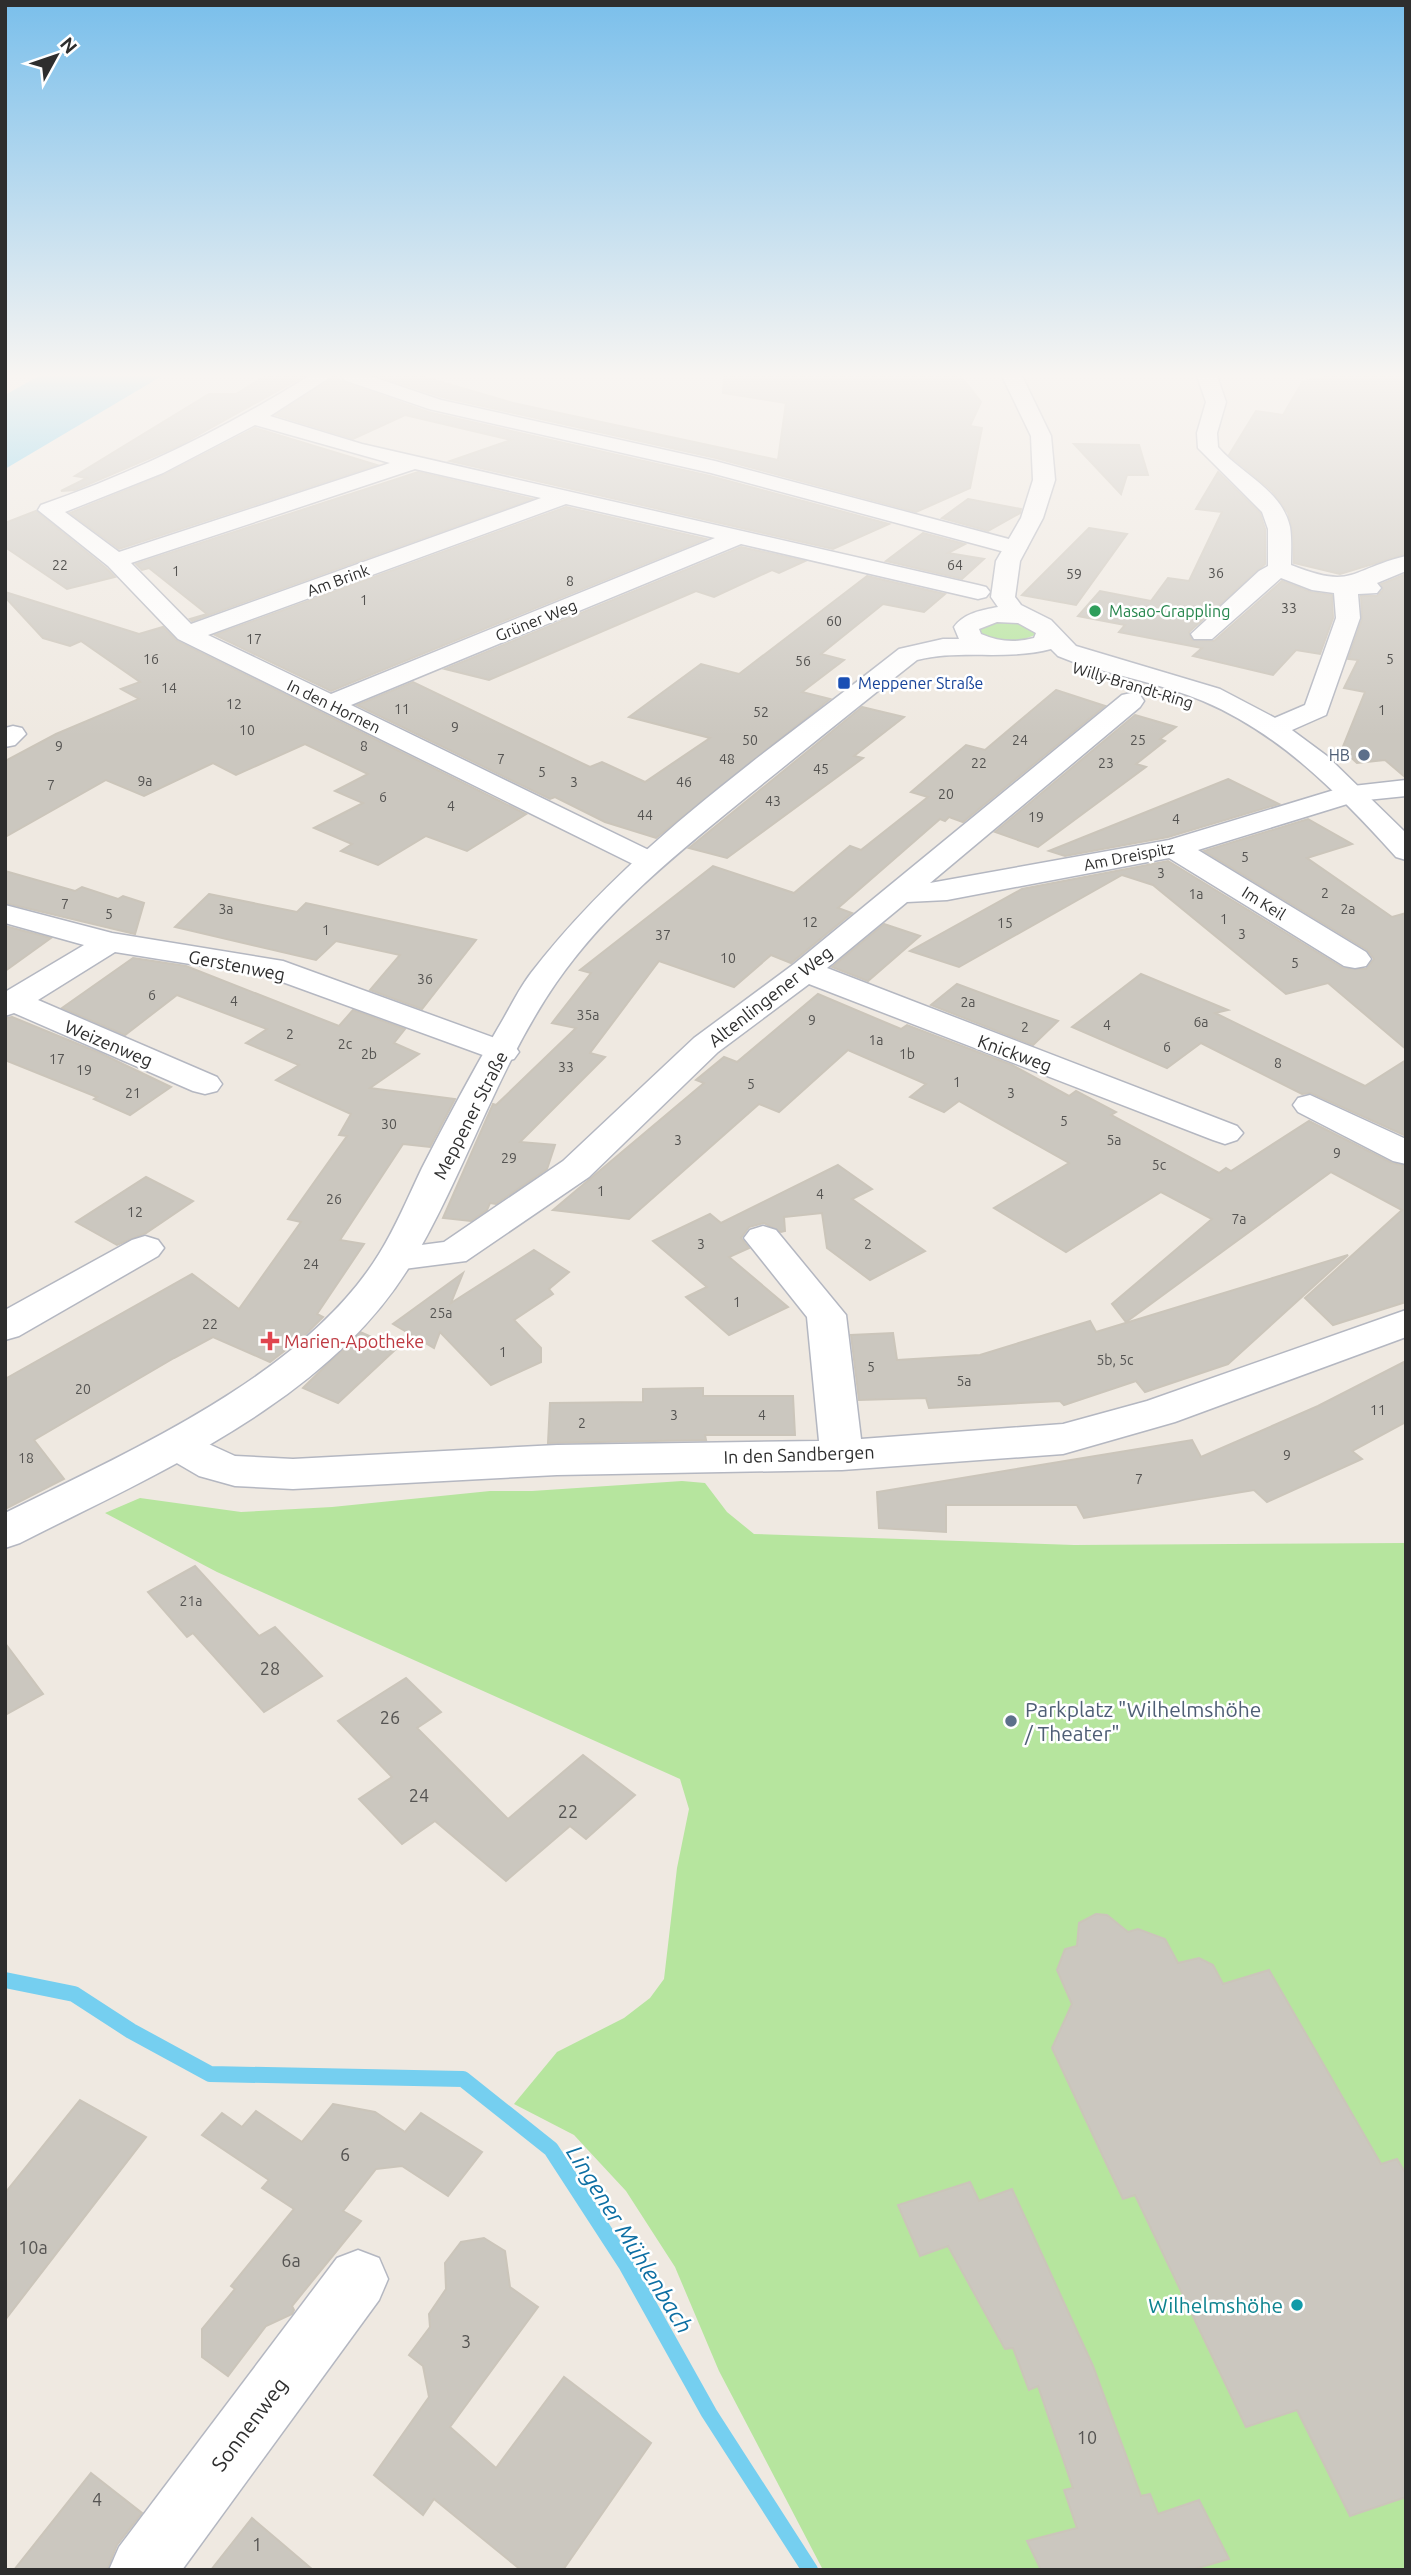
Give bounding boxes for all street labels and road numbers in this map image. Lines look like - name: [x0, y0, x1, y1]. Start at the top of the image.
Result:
- street label: Am Brink: [304, 560, 372, 600]
- street label: Grüner Weg: [493, 596, 579, 644]
- street label: Willy-Brandt-Ring: [1070, 658, 1196, 712]
- street label: In den Hornen: [284, 676, 384, 736]
- street label: Am Dreispitz: [1082, 838, 1176, 874]
- street label: Im Keil: [1239, 883, 1289, 923]
- street label: Altenlingener Weg: [704, 942, 836, 1050]
- street label: Gerstenweg: [187, 946, 287, 984]
- street label: Weizenweg: [62, 1016, 156, 1070]
- street label: Knickweg: [975, 1030, 1055, 1076]
- street label: Meppener Straße: [429, 1048, 511, 1182]
- street label: In den Sandbergen: [723, 1441, 875, 1467]
- street label: Sonnenweg: [206, 2373, 292, 2475]

